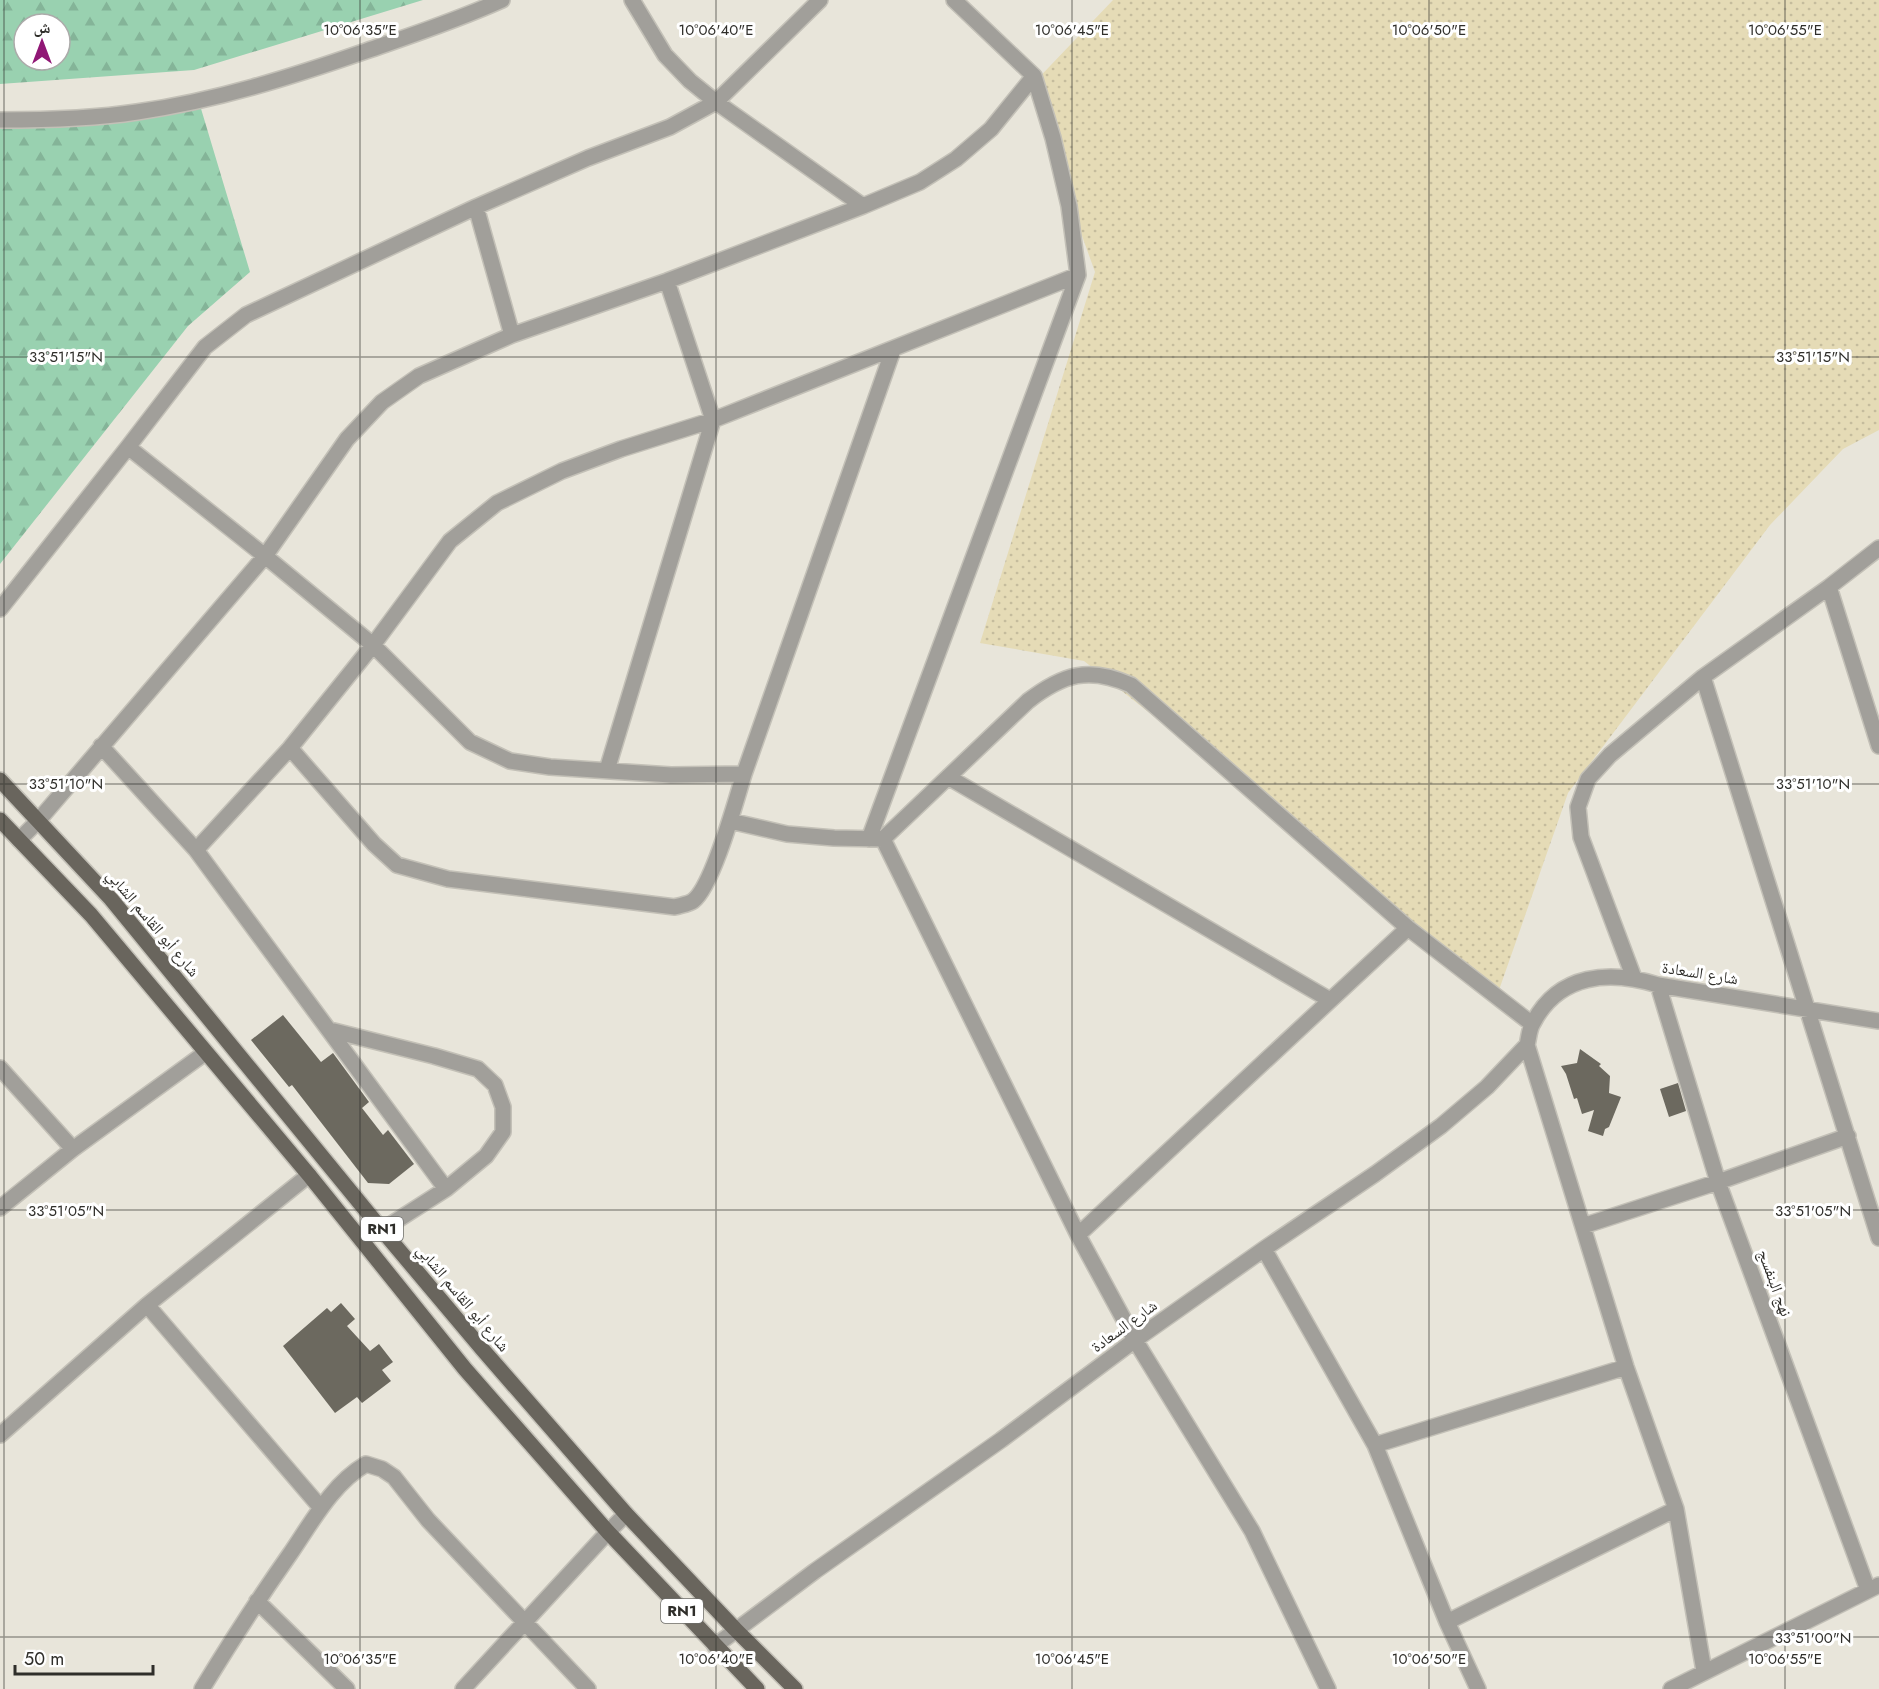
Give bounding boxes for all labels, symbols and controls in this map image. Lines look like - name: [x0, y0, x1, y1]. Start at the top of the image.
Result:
- north arrow: [12, 12, 72, 72]
- text: ش: [34, 16, 51, 39]
- text: 10°06'35"E: [323, 19, 397, 41]
- text: 10°06'40"E: [679, 19, 753, 41]
- text: 10°06'45"E: [1035, 19, 1109, 41]
- text: 10°06'50"E: [1392, 19, 1466, 41]
- text: 10°06'55"E: [1748, 19, 1822, 41]
- text: 33°51'15"N: [29, 346, 103, 368]
- text: 33°51'15"N: [1776, 346, 1850, 368]
- text: 33°51'10"N: [29, 773, 103, 795]
- text: 33°51'10"N: [1776, 773, 1850, 795]
- street label: شارع أبو القاسم الشابي: [100, 864, 205, 982]
- street label: شارع السعادة: [1660, 956, 1740, 990]
- text: 33°51'05"N: [28, 1200, 104, 1222]
- text: 33°51'05"N: [1775, 1200, 1851, 1222]
- road number: RN1: [361, 1217, 403, 1241]
- street label: شارع أبو القاسم الشابي: [410, 1239, 515, 1357]
- street label: نهج البنفسج: [1752, 1246, 1798, 1320]
- street label: شارع السعادة: [1086, 1294, 1162, 1358]
- road number: RN1: [661, 1599, 703, 1623]
- text: 33°51'00"N: [1775, 1627, 1851, 1649]
- scale bar: [15, 1638, 153, 1676]
- text: 50 m: [24, 1646, 64, 1672]
- text: 10°06'35"E: [323, 1648, 397, 1670]
- text: 10°06'40"E: [679, 1648, 753, 1670]
- text: 10°06'45"E: [1035, 1648, 1109, 1670]
- text: 10°06'50"E: [1392, 1648, 1466, 1670]
- text: 10°06'55"E: [1748, 1648, 1822, 1670]

